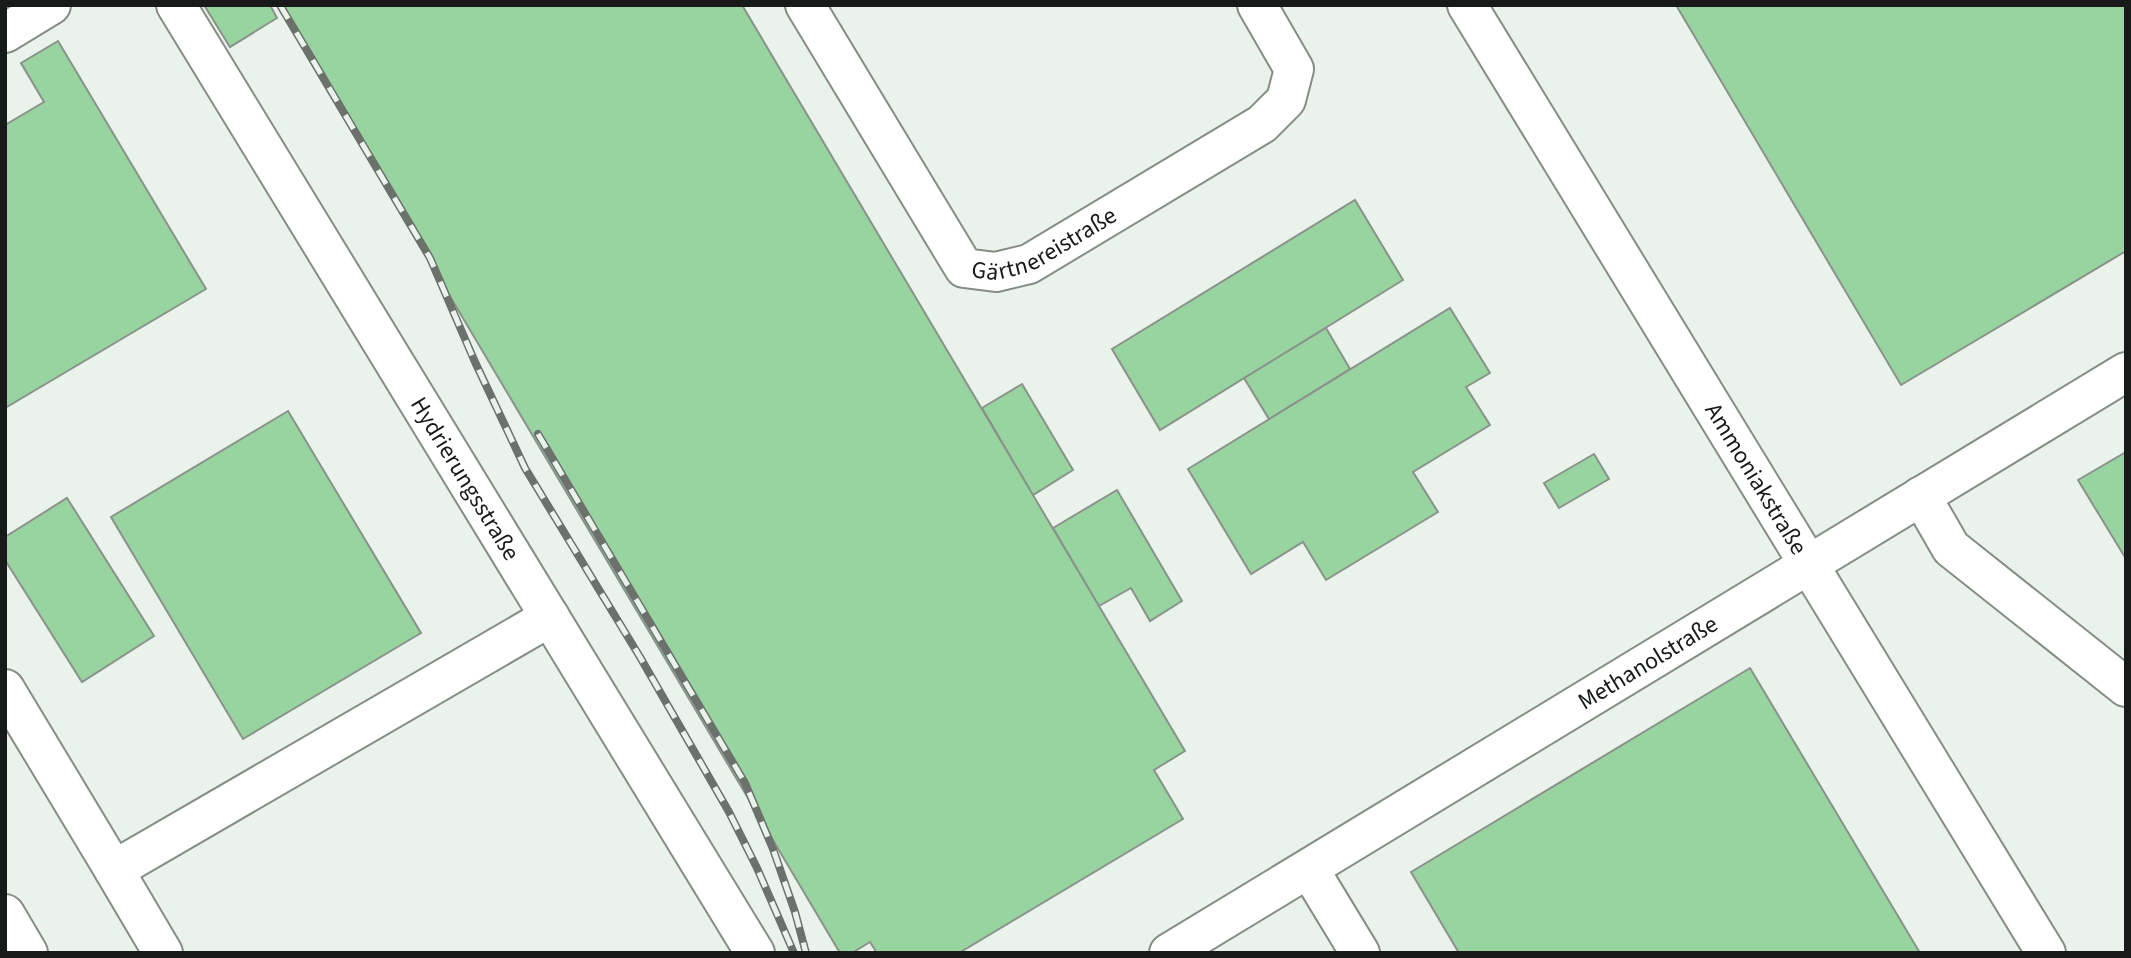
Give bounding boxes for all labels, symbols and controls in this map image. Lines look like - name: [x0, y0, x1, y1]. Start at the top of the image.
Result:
- street label: Gärtnereistraße: [970, 198, 1123, 290]
- street label: Hydrierungsstraße: [402, 390, 529, 567]
- street label: Ammoniakstraße: [1696, 396, 1816, 561]
- street label: Methanolstraße: [1571, 606, 1724, 718]

